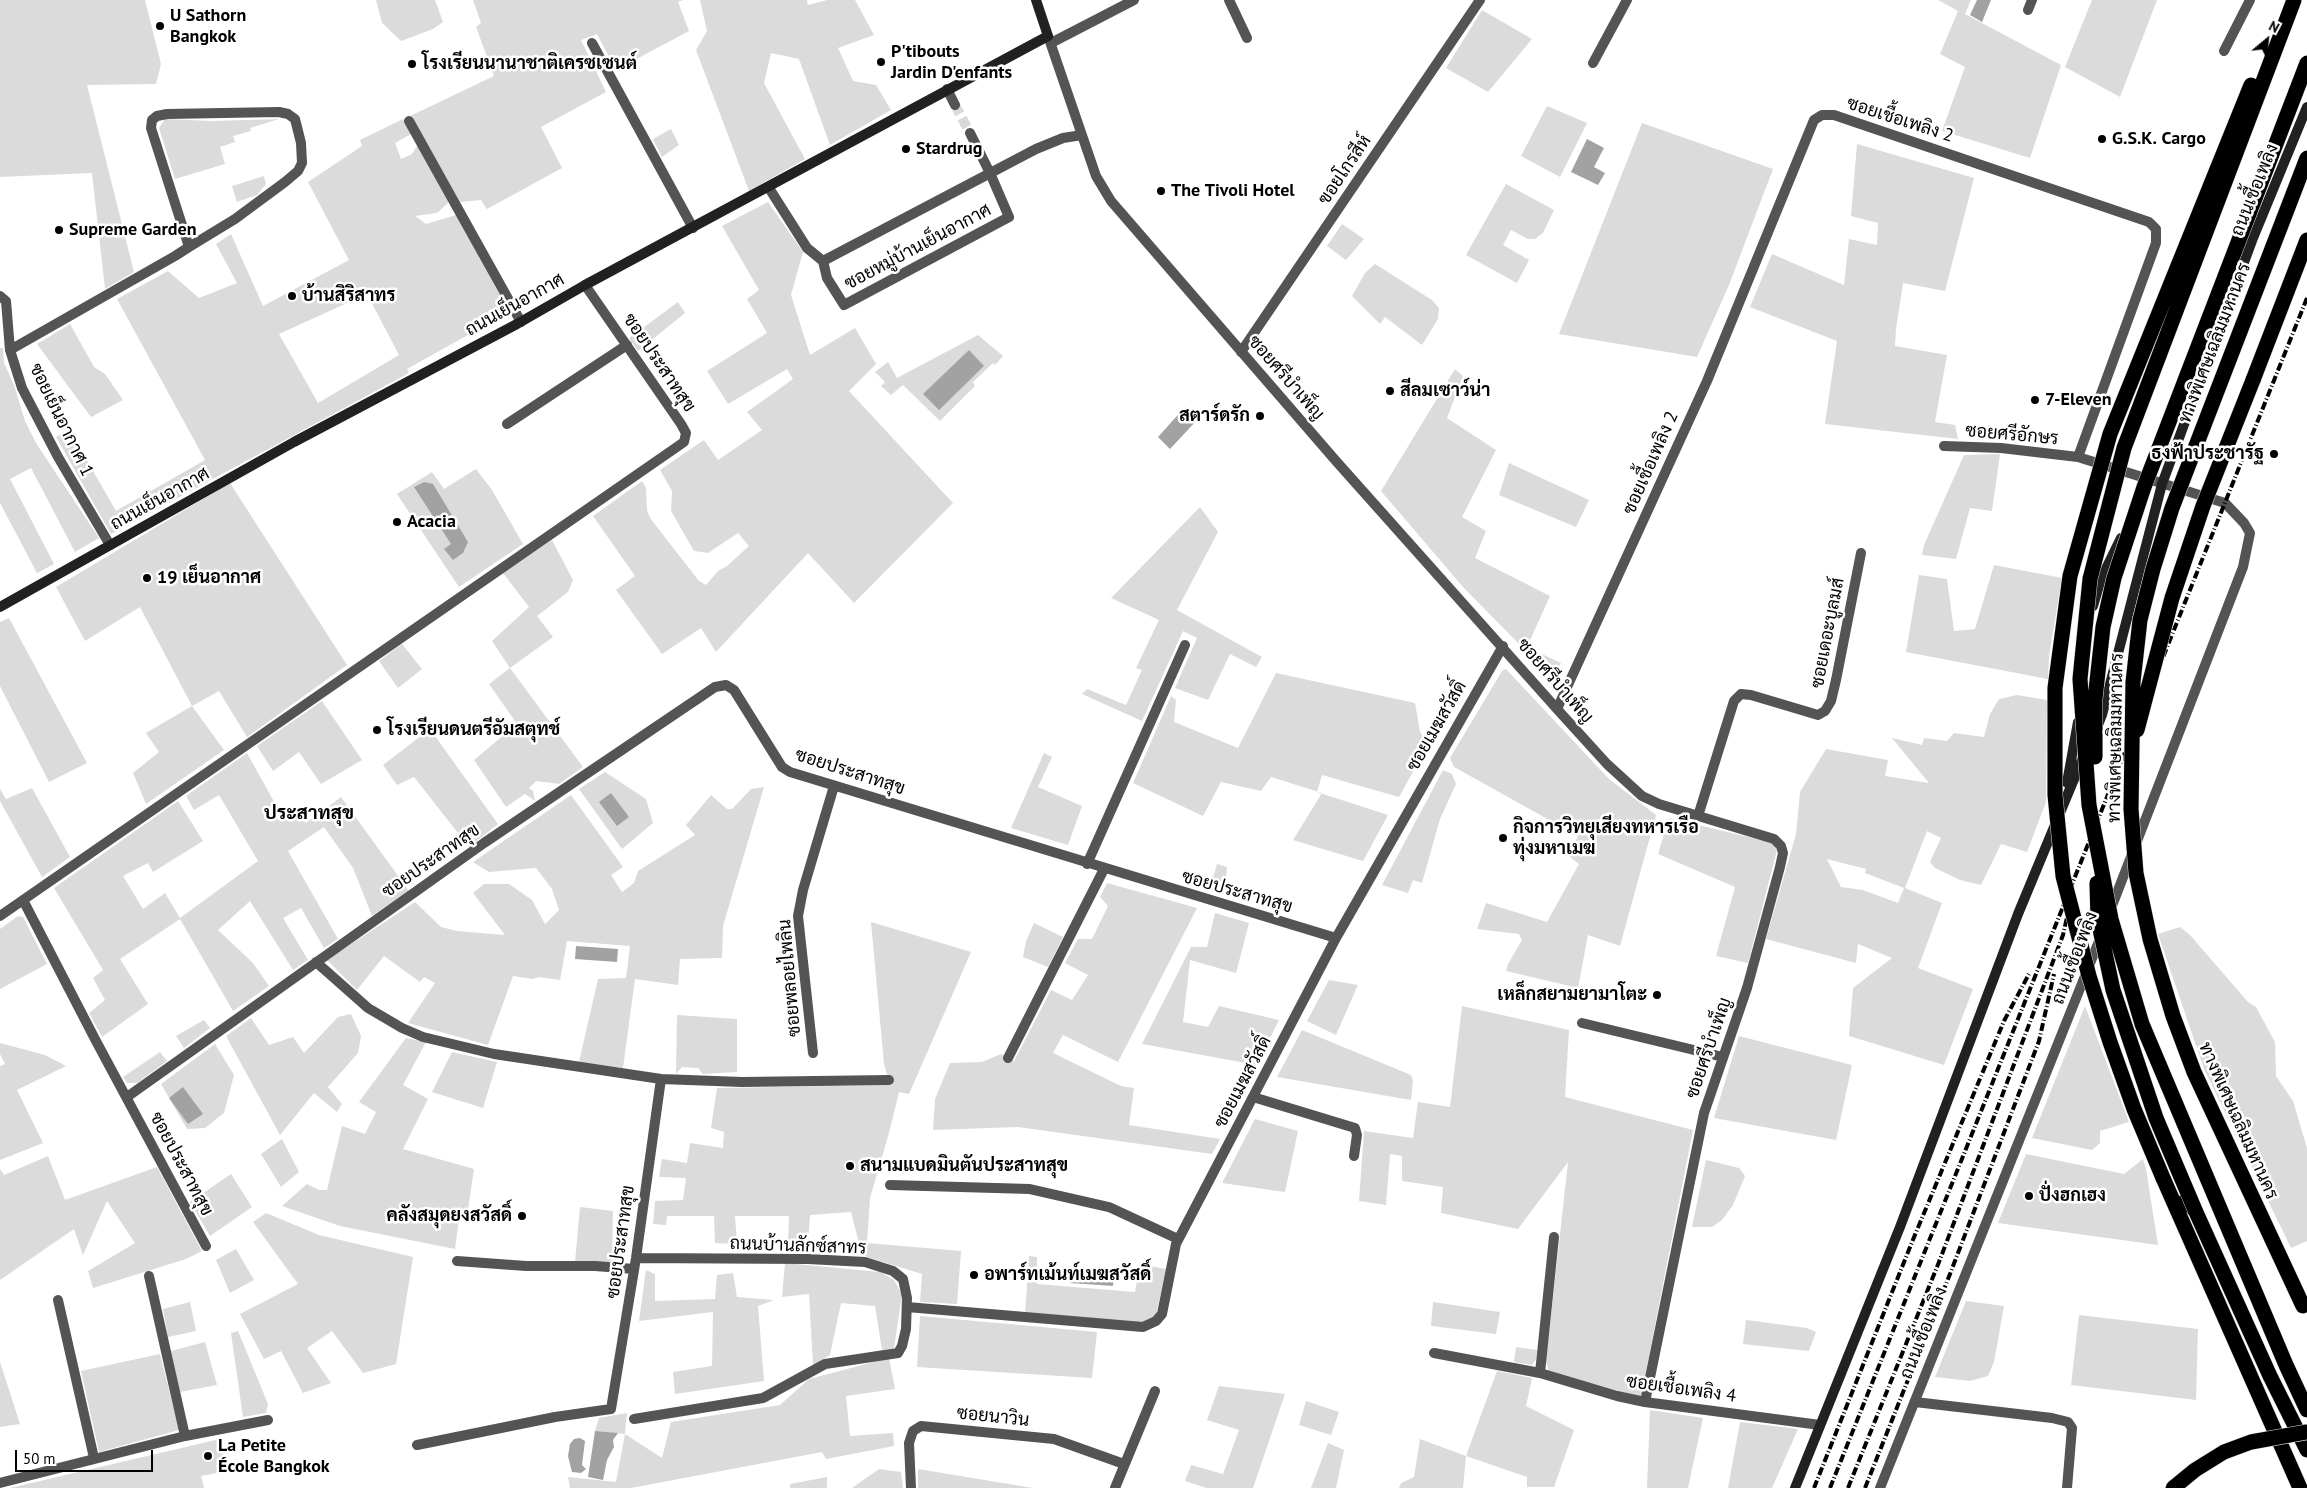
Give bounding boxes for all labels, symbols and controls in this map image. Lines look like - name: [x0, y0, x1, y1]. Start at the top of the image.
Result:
- place label: U Sathorn Bangkok: [170, 5, 246, 48]
- north arrow: [2242, 15, 2292, 65]
- text: N: [2266, 17, 2282, 37]
- marker: U Sathorn Bangkok: [154, 20, 166, 32]
- place label: P'tibouts Jardin D'enfants: [891, 41, 1012, 84]
- place label: โรงเรียนนานาชาติเครซเซนต์: [422, 53, 637, 75]
- marker: P'tibouts Jardin D'enfants: [875, 56, 887, 68]
- marker: โรงเรียนนานาชาติเครซเซนต์: [406, 58, 418, 70]
- street label: ซอยเชื้อเพลิง 2: [1844, 93, 1956, 147]
- place label: G.S.K. Cargo: [2112, 128, 2206, 150]
- street label: ฃอยโกรสีห์: [1314, 131, 1376, 209]
- marker: G.S.K. Cargo: [2096, 133, 2108, 145]
- place label: Stardrug: [916, 138, 982, 160]
- street label: ถนนเชื้อเพลิง: [2227, 141, 2283, 239]
- marker: Stardrug: [900, 143, 912, 155]
- place label: The Tivoli Hotel: [1171, 180, 1295, 202]
- marker: The Tivoli Hotel: [1155, 185, 1167, 197]
- street label: ซอยหมู่บ้านเย็นอากาศ: [841, 199, 995, 295]
- place label: Supreme Garden: [69, 219, 196, 241]
- marker: Supreme Garden: [53, 224, 65, 236]
- street label: ทางพิเศษเฉลิมมหานคร: [2174, 260, 2256, 426]
- street label: ถนนเย็นอากาศ: [462, 269, 568, 341]
- place label: บ้านสิริสาทร: [302, 285, 396, 307]
- marker: บ้านสิริสาทร: [286, 290, 298, 302]
- street label: ซอยประสาทสุข: [618, 310, 700, 416]
- street label: ซอยศรีบำเพ็ญ: [1243, 331, 1329, 425]
- street label: ซอยเย็นอากาศ 1: [24, 360, 98, 480]
- place label: สีลมเซาว์น่า: [1400, 380, 1491, 402]
- marker: สีลมเซาว์น่า: [1384, 385, 1396, 397]
- place label: 7-Eleven: [2045, 389, 2112, 411]
- marker: 7-Eleven: [2029, 394, 2041, 406]
- place label: สตาร์ดรัก: [1179, 405, 1250, 427]
- street label: ซอยเชื้อเพลิง 2: [1619, 408, 1683, 518]
- marker: สตาร์ดรัก: [1254, 410, 1266, 422]
- street label: ซอยศรีอักษร: [1965, 420, 2059, 450]
- place label: ธงฟ้าประชารัฐ: [2151, 443, 2264, 465]
- marker: ธงฟ้าประชารัฐ: [2268, 448, 2280, 460]
- street label: ถนนเย็นอากาศ: [107, 463, 213, 535]
- place label: Acacia: [407, 511, 456, 533]
- marker: Acacia: [391, 516, 403, 528]
- place label: 19 เย็นอากาศ: [157, 567, 261, 589]
- marker: 19 เย็นอากาศ: [141, 572, 153, 584]
- street label: ซอยเดอะบูลมส์: [1807, 576, 1849, 690]
- street label: ซอยศรีบำเพ็ญ: [1512, 634, 1598, 728]
- street label: ทางพิเศษเฉลิมมหานคร: [2104, 653, 2128, 823]
- street label: ซอยเมฆสวัสดิ์: [1402, 677, 1472, 775]
- place label: โรงเรียนดนตรีอัมสตุทช์: [387, 719, 560, 741]
- marker: โรงเรียนดนตรีอัมสตุทช์: [371, 724, 383, 736]
- street label: ซอยประสาทสุข: [792, 744, 908, 800]
- district label: ประสาทสุข: [264, 803, 354, 825]
- place label: กิจการวิทยุเสียงทหารเรือ ทุ่งมหาเมฆ: [1513, 817, 1699, 860]
- street label: ซอยประสาทสุข: [378, 819, 484, 903]
- marker: กิจการวิทยุเสียงทหารเรือ ทุ่งมหาเมฆ: [1497, 832, 1509, 844]
- street label: ซอยประสาทสุข: [1179, 866, 1295, 918]
- street label: ถนนเชื้อเพลิง: [2047, 909, 2103, 1007]
- street label: ซอยพลอยไพลิน: [774, 918, 806, 1038]
- place label: เหล็กสยามยามาโตะ: [1497, 984, 1647, 1006]
- marker: เหล็กสยามยามาโตะ: [1651, 989, 1663, 1001]
- street label: ซอยศรีบำเพ็ญ: [1682, 995, 1736, 1101]
- street label: ซอยเมฆสวัสดิ์: [1210, 1032, 1276, 1132]
- street label: ทางพิเศษเฉลิมมหานคร: [2194, 1039, 2282, 1203]
- street label: ซอยประสาทสุข: [145, 1109, 217, 1219]
- place label: สนามแบดมินตันประสาทสุข: [860, 1155, 1068, 1177]
- marker: สนามแบดมินตันประสาทสุข: [844, 1160, 856, 1172]
- street label: ซอยประสาทสุข: [602, 1184, 640, 1300]
- place label: ปั่งฮกเฮง: [2039, 1185, 2106, 1207]
- marker: ปั่งฮกเฮง: [2023, 1190, 2035, 1202]
- place label: คลังสมุดยงสวัสดิ์: [387, 1205, 512, 1227]
- marker: คลังสมุดยงสวัสดิ์: [516, 1210, 528, 1222]
- street label: ถนนบ้านลักซ์สาทร: [729, 1233, 867, 1259]
- place label: อพาร์ทเม้นท์เมฆสวัสดิ์: [984, 1264, 1151, 1286]
- marker: อพาร์ทเม้นท์เมฆสวัสดิ์: [968, 1269, 980, 1281]
- street label: ถนนเชื้อเพลิง: [1896, 1284, 1952, 1382]
- street label: ซอยเชื้อเพลิง 4: [1625, 1371, 1737, 1407]
- street label: ซอยนาวิน: [956, 1402, 1030, 1432]
- place label: La Petite École Bangkok: [218, 1435, 330, 1478]
- scale bar: [18, 1440, 155, 1472]
- text: 50 m: [23, 1449, 56, 1468]
- marker: La Petite École Bangkok: [202, 1450, 214, 1462]

